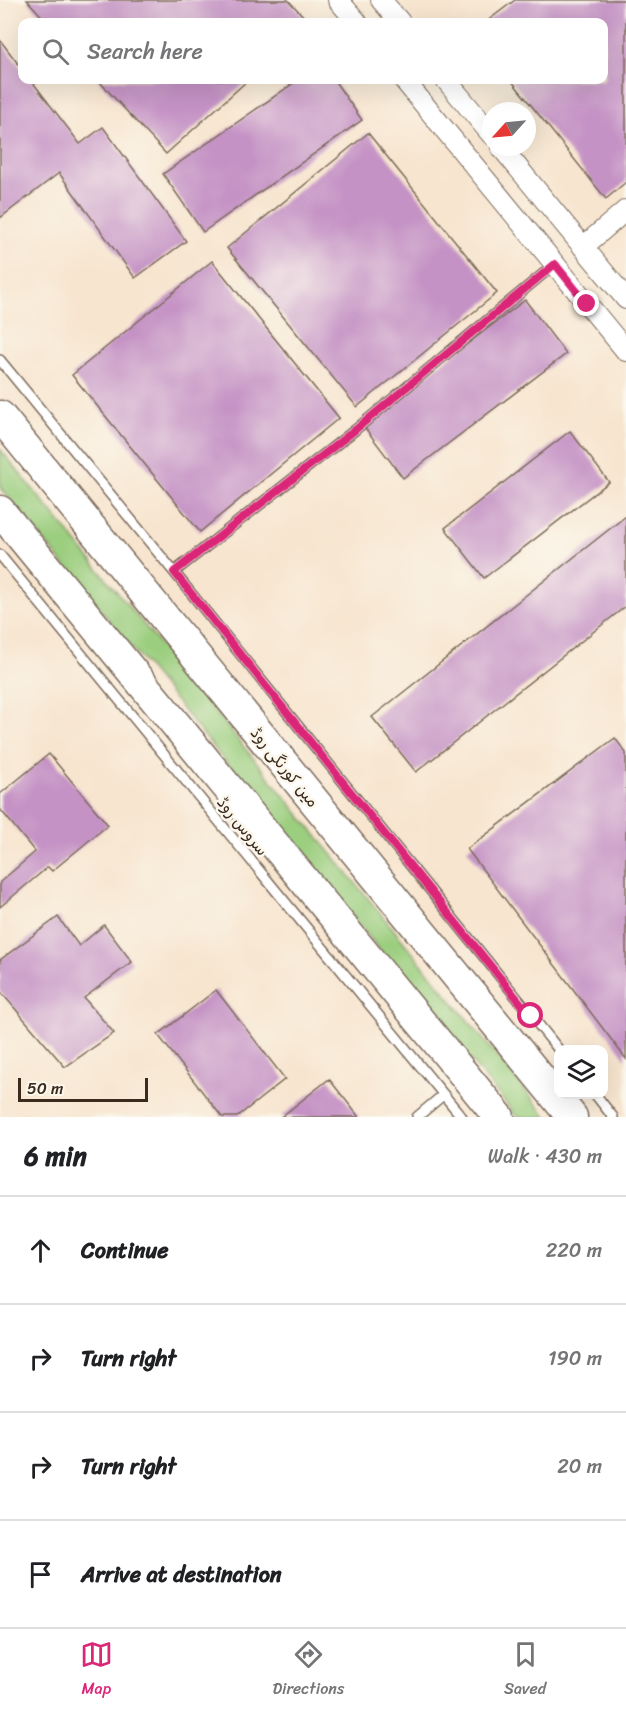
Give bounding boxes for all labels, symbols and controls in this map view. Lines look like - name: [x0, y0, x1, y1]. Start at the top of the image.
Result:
- search box: [18, 18, 608, 84]
- text: Search here: [87, 32, 203, 71]
- icon: search: [39, 35, 72, 68]
- north arrow: [482, 102, 536, 156]
- route end: [573, 290, 599, 316]
- street label: مین کورنگی روڈ: [243, 721, 326, 814]
- street label: سروس روڈ: [209, 790, 276, 863]
- route start: [517, 1002, 543, 1028]
- map controls: [554, 1045, 608, 1099]
- button: layers: [554, 1045, 608, 1099]
- text: 50 m: [27, 1074, 63, 1103]
- scale bar: [18, 1075, 148, 1102]
- text: 6 min: [24, 1133, 87, 1179]
- text: Walk · 430 m: [488, 1139, 602, 1174]
- text: Continue: [81, 1231, 169, 1270]
- text: 220 m: [546, 1233, 602, 1268]
- icon: ahead: [24, 1234, 57, 1267]
- text: Turn right: [81, 1339, 176, 1378]
- text: 190 m: [548, 1341, 602, 1376]
- icon: right: [24, 1342, 57, 1375]
- text: Turn right: [81, 1447, 176, 1486]
- text: 20 m: [557, 1449, 602, 1484]
- icon: right: [24, 1450, 57, 1483]
- text: Arrive at destination: [81, 1555, 282, 1594]
- icon: arrive: [24, 1558, 57, 1591]
- tab: Map: [80, 1638, 113, 1703]
- tab: Directions: [273, 1638, 344, 1703]
- tab: Saved: [504, 1638, 546, 1703]

